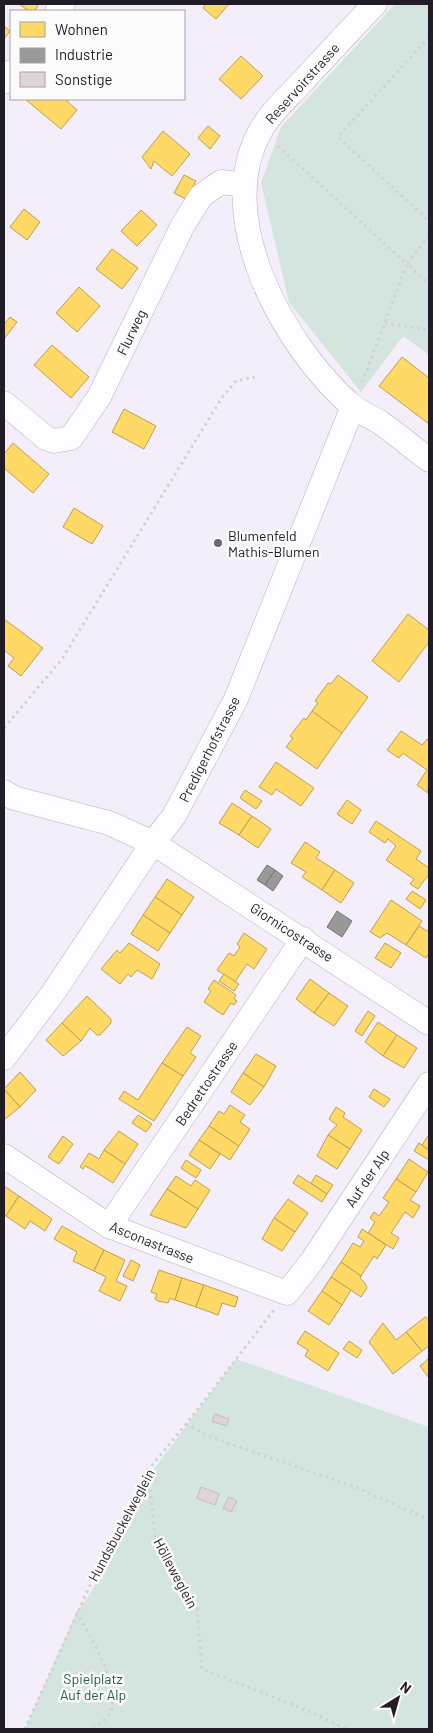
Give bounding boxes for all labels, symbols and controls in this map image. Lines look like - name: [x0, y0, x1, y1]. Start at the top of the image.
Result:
- legend: [10, 10, 185, 100]
- text: Wohnen: [55, 20, 108, 38]
- street label: Reservoirstrasse: [261, 39, 343, 127]
- text: Industrie: [55, 45, 113, 63]
- text: Sonstige: [55, 70, 113, 88]
- street label: Flurweg: [113, 306, 149, 358]
- place label: Blumenfeld Mathis-Blumen: [228, 527, 320, 560]
- marker: Blumenfeld Mathis-Blumen: [212, 537, 224, 549]
- street label: Predigerhofstrasse: [175, 693, 243, 805]
- street label: Giornicostrasse: [247, 899, 337, 965]
- street label: Bedrettostrasse: [171, 1037, 241, 1129]
- street label: Auf der Alp: [341, 1146, 393, 1210]
- street label: Asconastrasse: [107, 1217, 197, 1267]
- street label: Hundsbuckelweglein: [84, 1466, 158, 1584]
- street label: Hölleweglein: [150, 1535, 202, 1611]
- park label: Spielplatz Auf der Alp: [60, 1670, 126, 1703]
- north arrow: [373, 1673, 423, 1723]
- text: N: [397, 1678, 415, 1697]

